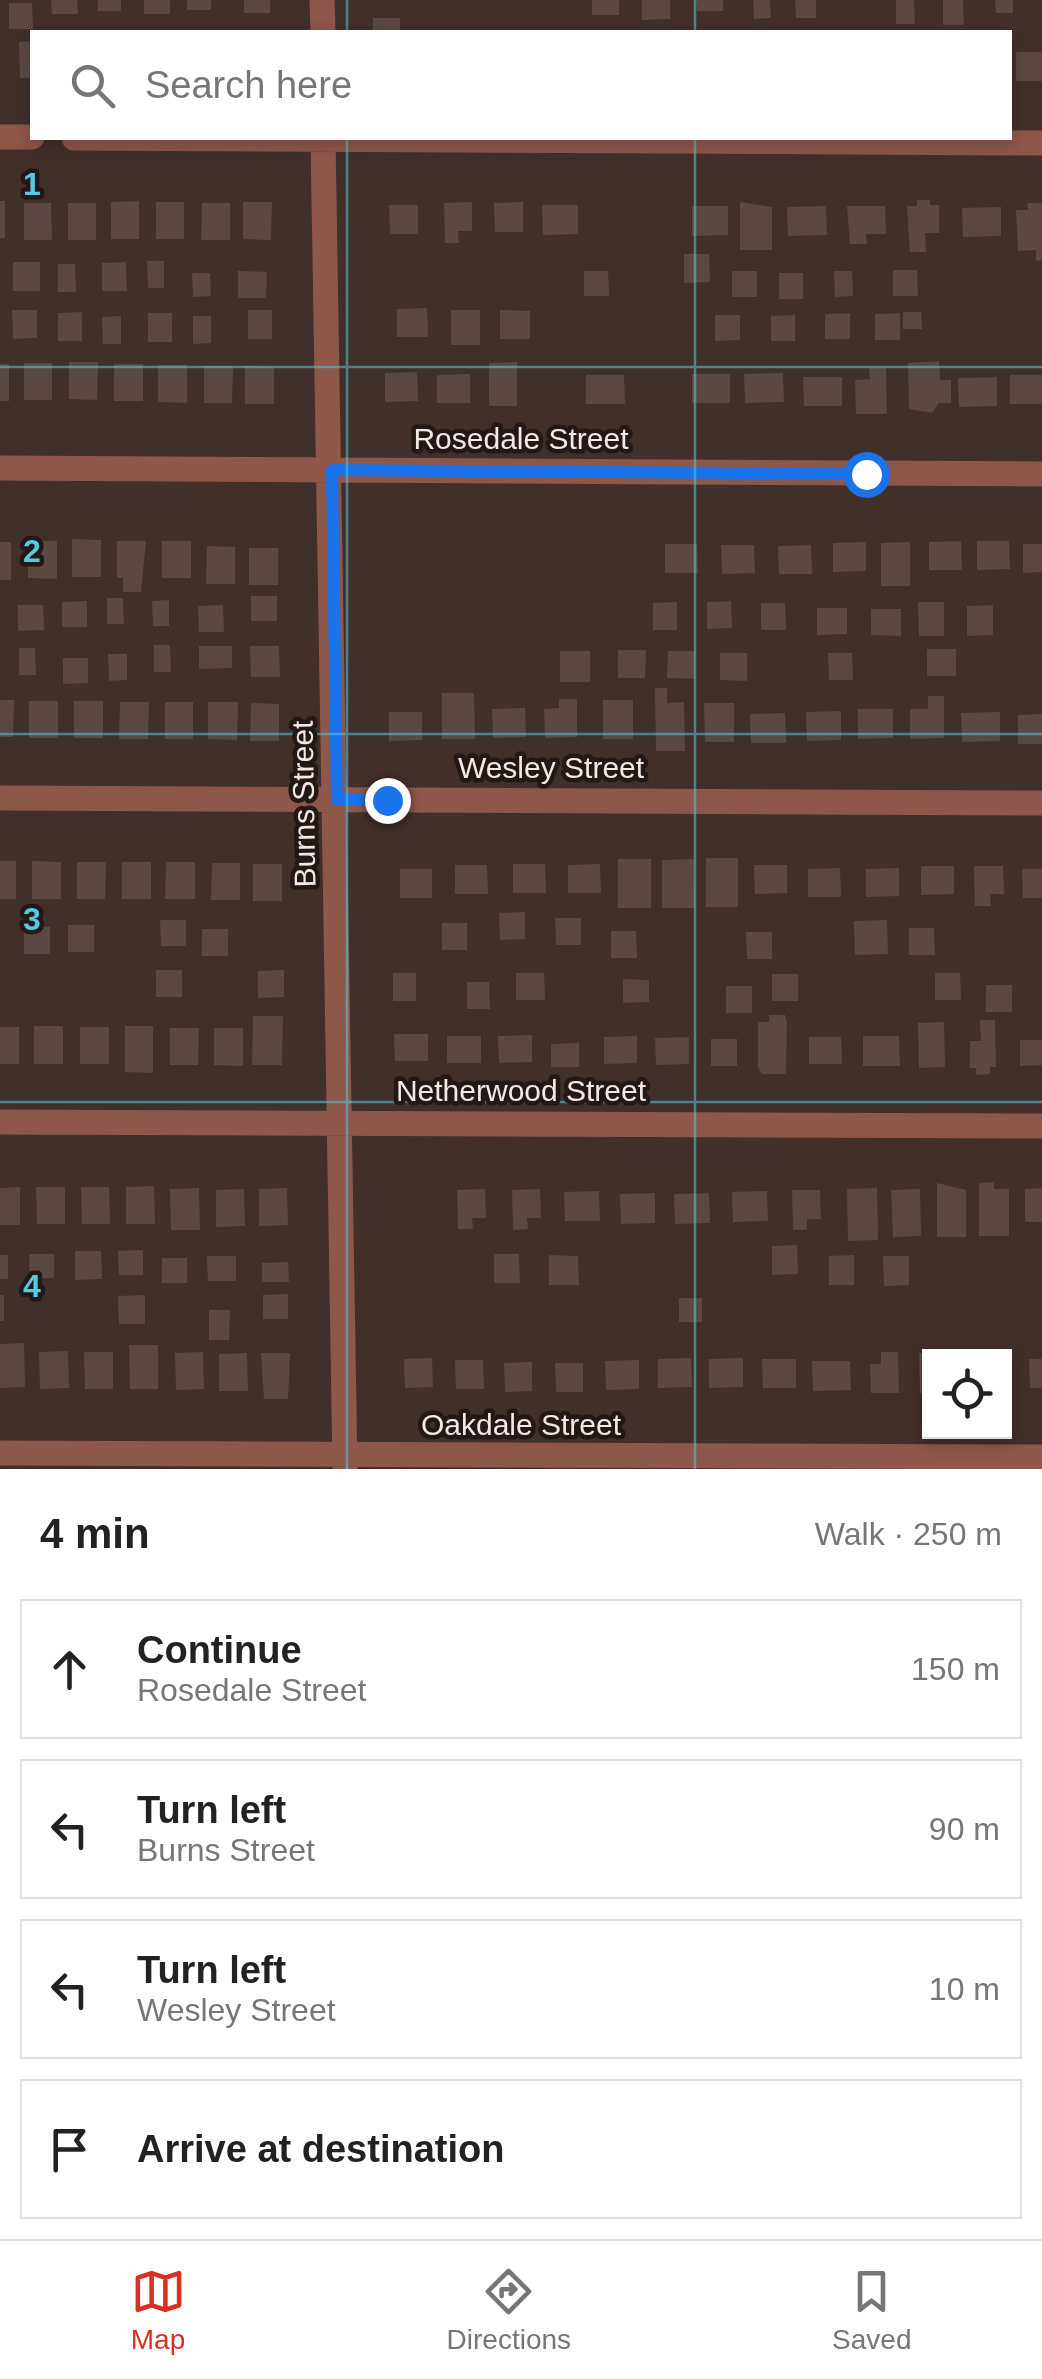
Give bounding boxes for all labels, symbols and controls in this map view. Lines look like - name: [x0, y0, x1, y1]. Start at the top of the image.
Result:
- search box: [30, 30, 1012, 140]
- icon: search: [65, 58, 120, 113]
- text: Search here: [145, 64, 352, 106]
- text: 1: [23, 166, 41, 202]
- street label: Rosedale Street: [413, 422, 629, 455]
- route start: [844, 452, 890, 498]
- text: 2: [23, 533, 41, 569]
- street label: Burns Street: [286, 720, 321, 888]
- street label: Wesley Street: [458, 751, 645, 784]
- route end: [365, 778, 411, 824]
- text: 3: [23, 901, 41, 937]
- street label: Netherwood Street: [396, 1074, 647, 1107]
- text: 4: [23, 1268, 41, 1304]
- map controls: [922, 1349, 1012, 1439]
- button: locate: [922, 1349, 1012, 1439]
- street label: Oakdale Street: [421, 1408, 622, 1441]
- text: 4 min: [40, 1510, 150, 1557]
- text: Walk · 250 m: [815, 1516, 1002, 1552]
- text: Continue: [137, 1629, 302, 1671]
- icon: ahead: [42, 1642, 97, 1697]
- text: 150 m: [911, 1651, 1000, 1687]
- text: Rosedale Street: [137, 1672, 366, 1708]
- text: Turn left: [137, 1789, 286, 1831]
- icon: left: [42, 1802, 97, 1857]
- text: 90 m: [929, 1811, 1000, 1847]
- text: Burns Street: [137, 1832, 315, 1868]
- text: Turn left: [137, 1949, 286, 1991]
- icon: left: [42, 1962, 97, 2017]
- text: 10 m: [929, 1971, 1000, 2007]
- text: Wesley Street: [137, 1992, 336, 2028]
- icon: arrive: [42, 2122, 97, 2177]
- text: Arrive at destination: [137, 2128, 504, 2170]
- tab: Map: [131, 2264, 186, 2356]
- tab: Directions: [447, 2264, 571, 2356]
- tab: Saved: [832, 2264, 911, 2356]

